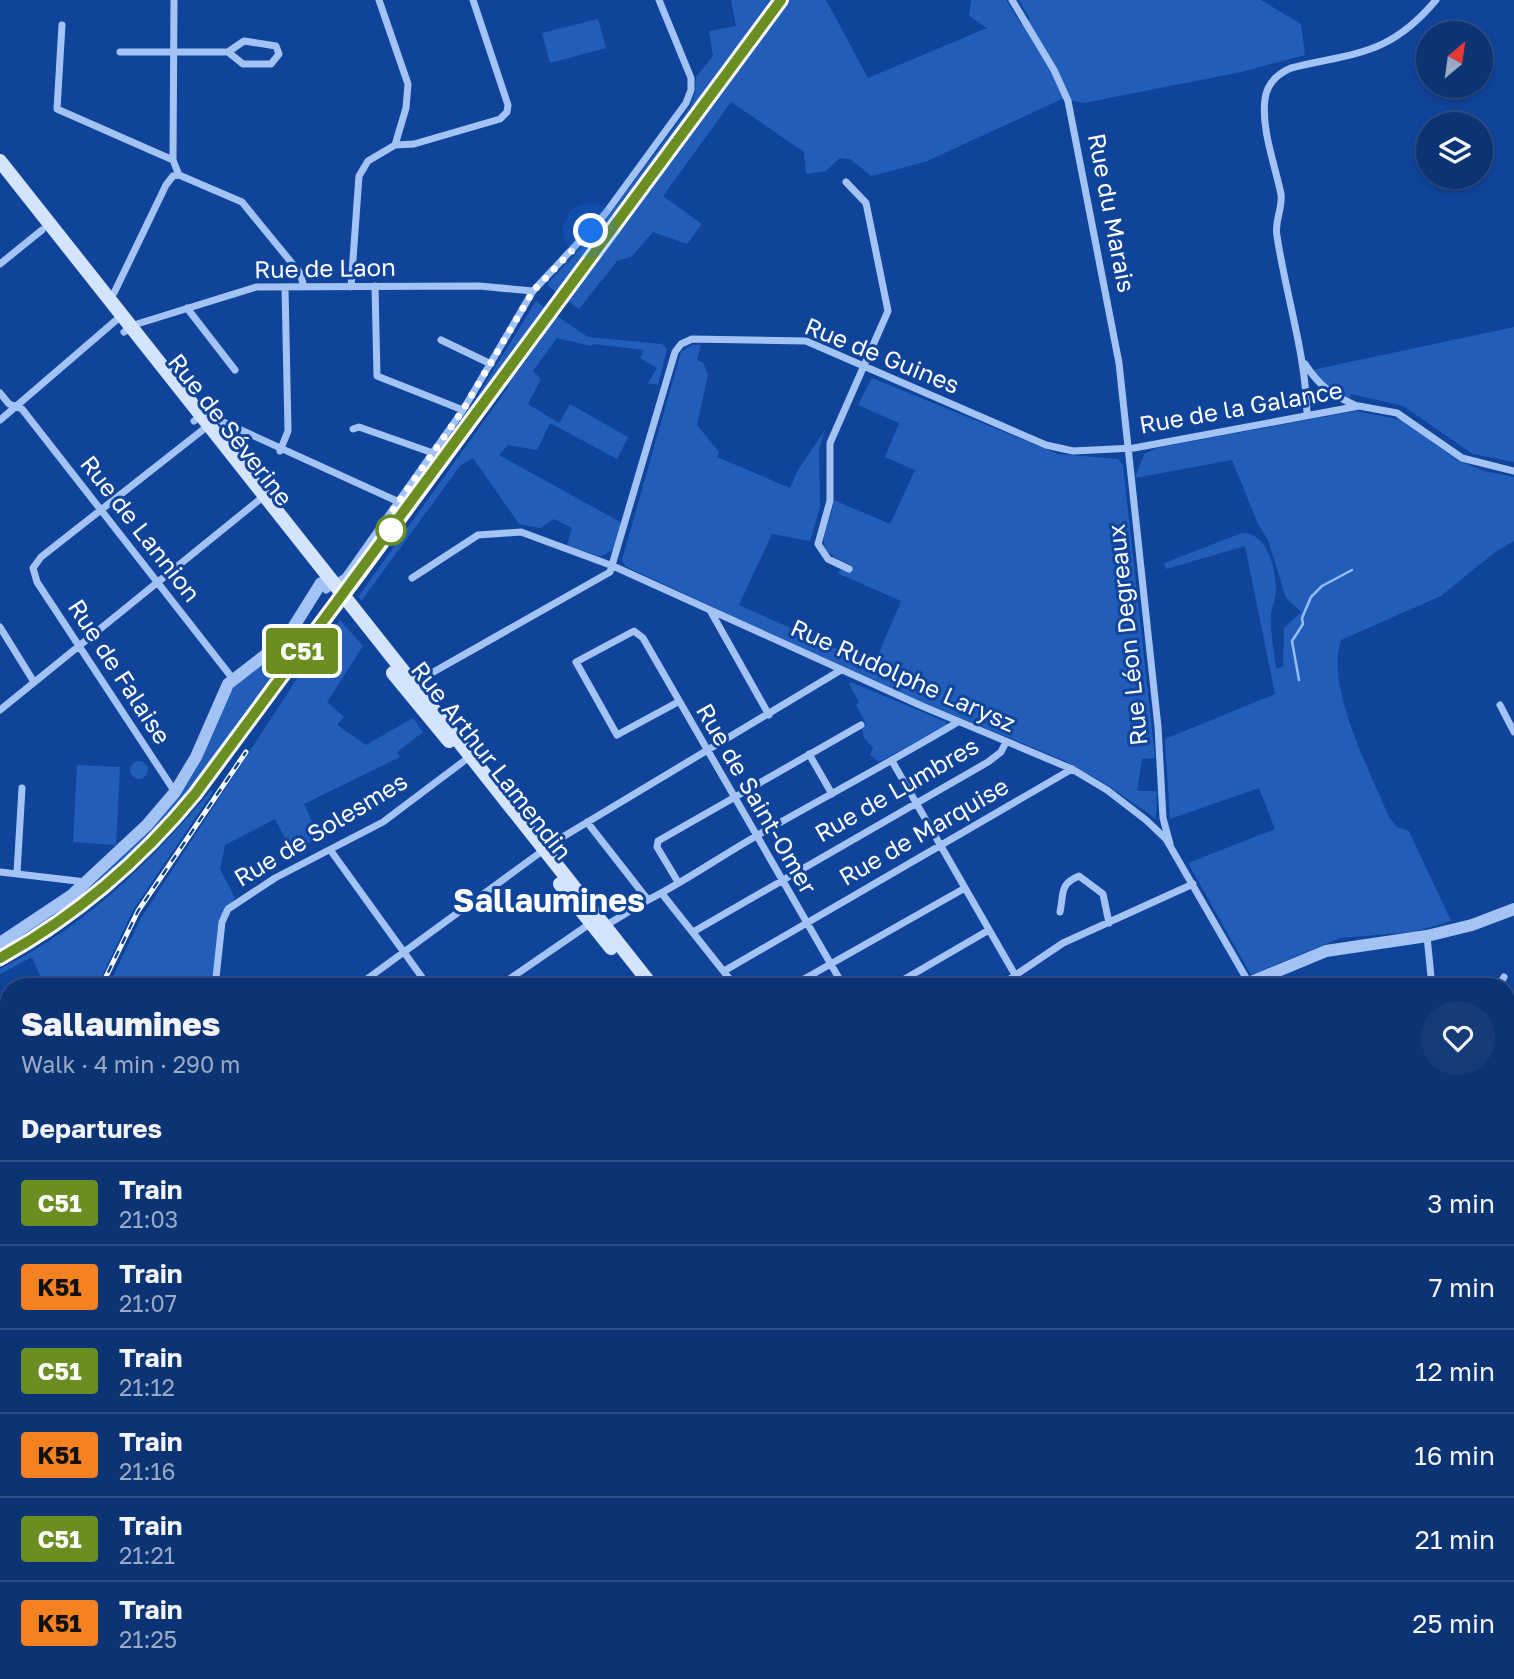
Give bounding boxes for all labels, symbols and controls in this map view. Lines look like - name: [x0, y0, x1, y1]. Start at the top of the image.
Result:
- north arrow: [1416, 21, 1493, 98]
- map controls: [1416, 21, 1493, 189]
- button: layers: [1416, 112, 1493, 189]
- street label: Rue du Marais: [1083, 131, 1142, 295]
- your location: [573, 213, 608, 248]
- street label: Rue de Laon: [254, 252, 396, 283]
- street label: Rue de Guines: [801, 310, 964, 399]
- street label: Rue de Séverine: [163, 347, 300, 511]
- street label: Rue de la Galance: [1137, 374, 1345, 439]
- street label: Rue de Lannion: [75, 449, 207, 607]
- unlabelled marker: [376, 515, 406, 545]
- street label: Rue Léon Degreaux: [1100, 523, 1153, 747]
- street label: Rue de Falaise: [63, 593, 178, 749]
- street label: Rue Rudolphe Larysz: [787, 612, 1020, 737]
- line badge: C51: [262, 628, 342, 674]
- text: C51: [280, 636, 324, 665]
- street label: Rue Arthur Lamendin: [406, 655, 579, 865]
- street label: Rue de Saint-Omer: [691, 698, 824, 899]
- street label: Rue de Lumbres: [809, 730, 983, 847]
- street label: Rue de Solesmes: [228, 766, 412, 892]
- street label: Rue de Marquise: [833, 770, 1013, 891]
- district label: Sallaumines: [453, 881, 645, 919]
- button: heart: [1421, 1001, 1495, 1075]
- text: Sallaumines: [21, 1004, 220, 1043]
- text: Walk · 4 min · 290 m: [21, 1050, 240, 1078]
- text: Departures: [21, 1113, 162, 1144]
- text: Train: [119, 1174, 183, 1205]
- text: C51: [37, 1188, 82, 1217]
- text: 3 min: [1427, 1188, 1495, 1219]
- text: 21:03: [119, 1205, 178, 1233]
- text: Train: [119, 1258, 183, 1289]
- text: K51: [37, 1272, 82, 1301]
- text: 7 min: [1429, 1272, 1495, 1303]
- text: 21:07: [119, 1289, 177, 1317]
- text: Train: [119, 1342, 183, 1373]
- text: C51: [37, 1356, 82, 1385]
- text: 12 min: [1415, 1356, 1495, 1387]
- text: 21:12: [119, 1373, 175, 1401]
- text: Train: [119, 1426, 183, 1457]
- text: K51: [37, 1440, 82, 1469]
- text: 16 min: [1414, 1440, 1495, 1471]
- text: 21:16: [119, 1457, 175, 1485]
- text: Train: [119, 1510, 183, 1541]
- text: C51: [37, 1524, 82, 1553]
- text: 21 min: [1415, 1524, 1495, 1555]
- text: 21:21: [119, 1541, 175, 1569]
- text: Train: [119, 1594, 183, 1625]
- text: K51: [37, 1608, 82, 1637]
- text: 25 min: [1412, 1608, 1495, 1639]
- text: 21:25: [119, 1625, 177, 1653]

